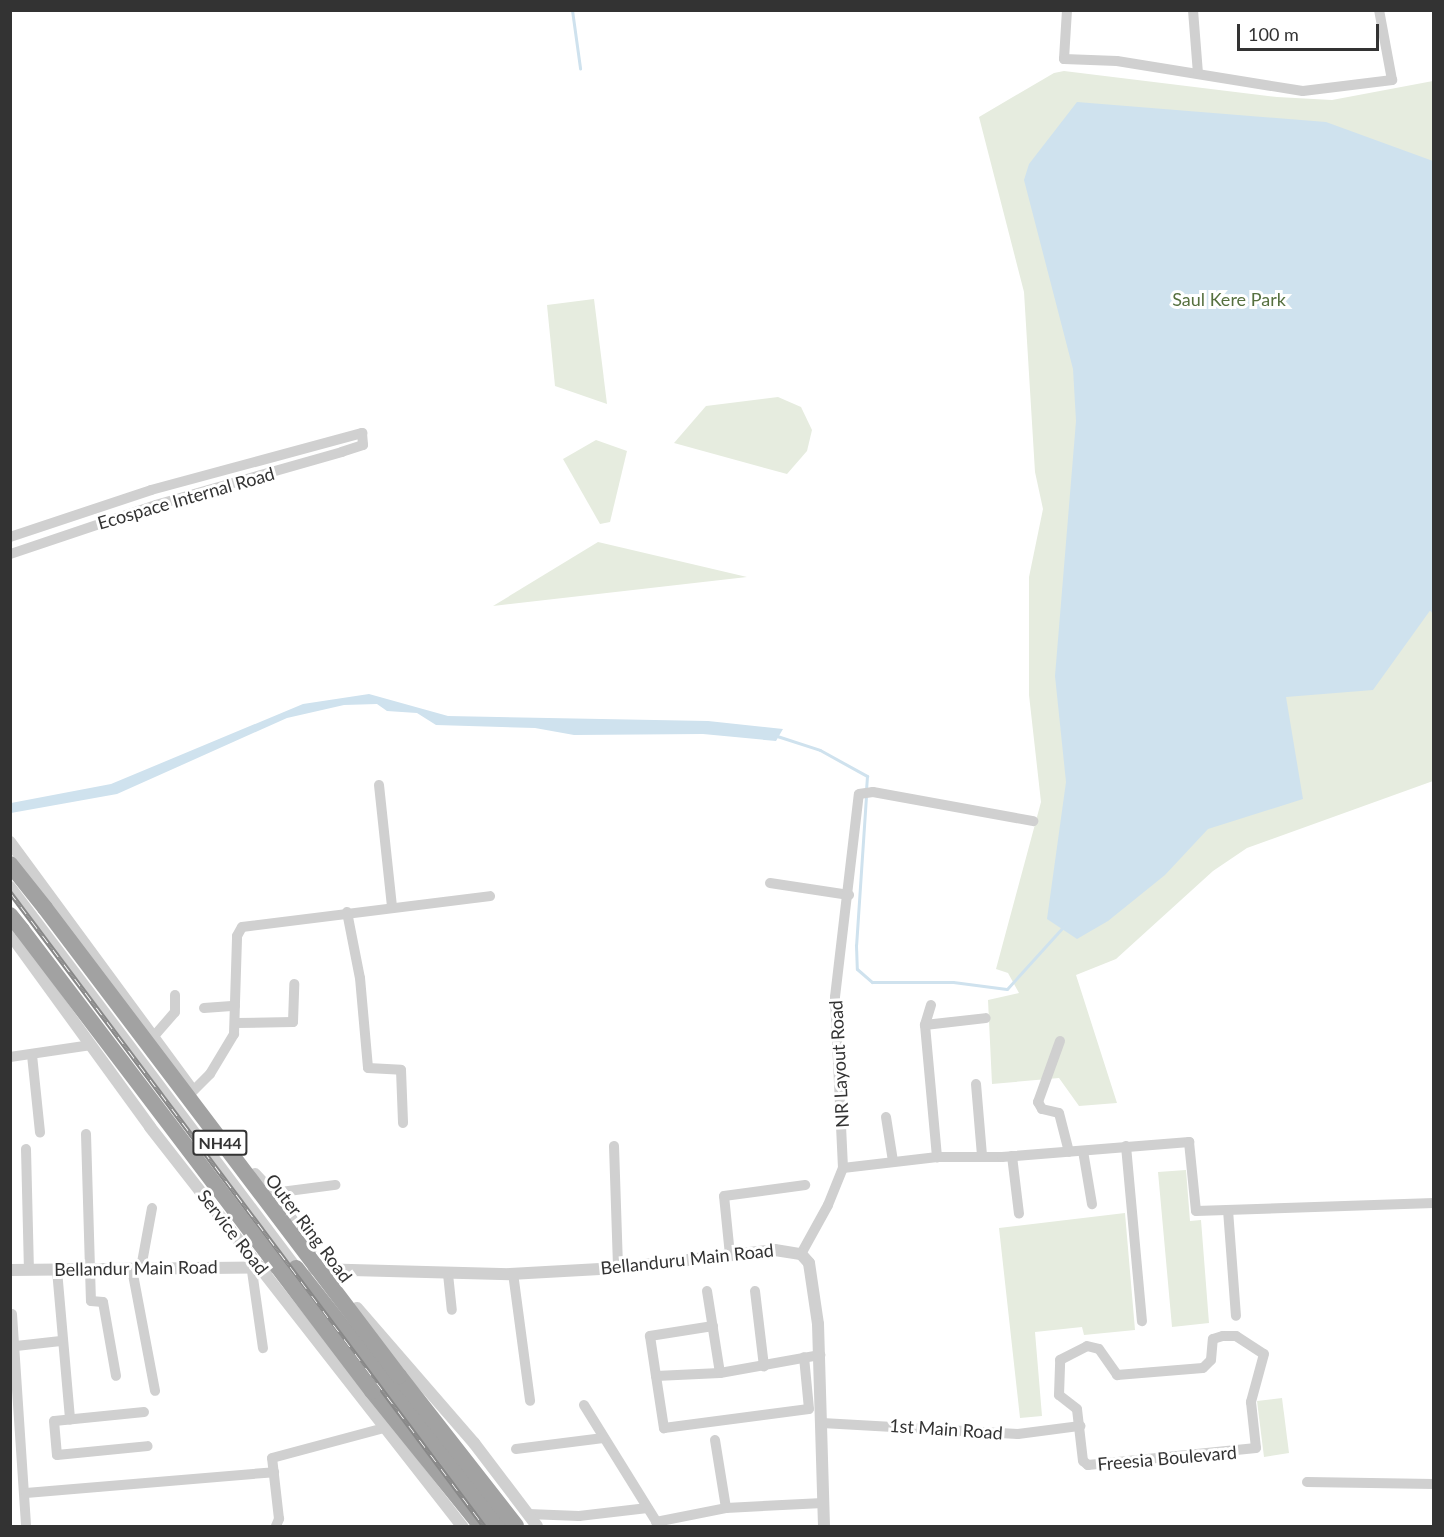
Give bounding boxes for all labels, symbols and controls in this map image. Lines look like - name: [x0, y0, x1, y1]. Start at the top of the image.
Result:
- scale bar: [1240, 12, 1382, 50]
- text: 100 m: [1248, 23, 1299, 45]
- park label: Saul Kere Park: [1172, 288, 1286, 310]
- street label: Ecospace Internal Road: [95, 462, 277, 534]
- street label: NR Layout Road: [825, 1000, 853, 1128]
- road number: NH44: [192, 1130, 248, 1156]
- street label: Outer Ring Road: [261, 1169, 357, 1287]
- street label: Service Road: [193, 1185, 273, 1279]
- street label: Bellanduru Main Road: [599, 1239, 775, 1279]
- street label: Bellandur Main Road: [54, 1256, 218, 1280]
- street label: 1st Main Road: [889, 1414, 1003, 1444]
- street label: Freesia Boulevard: [1096, 1441, 1238, 1475]

